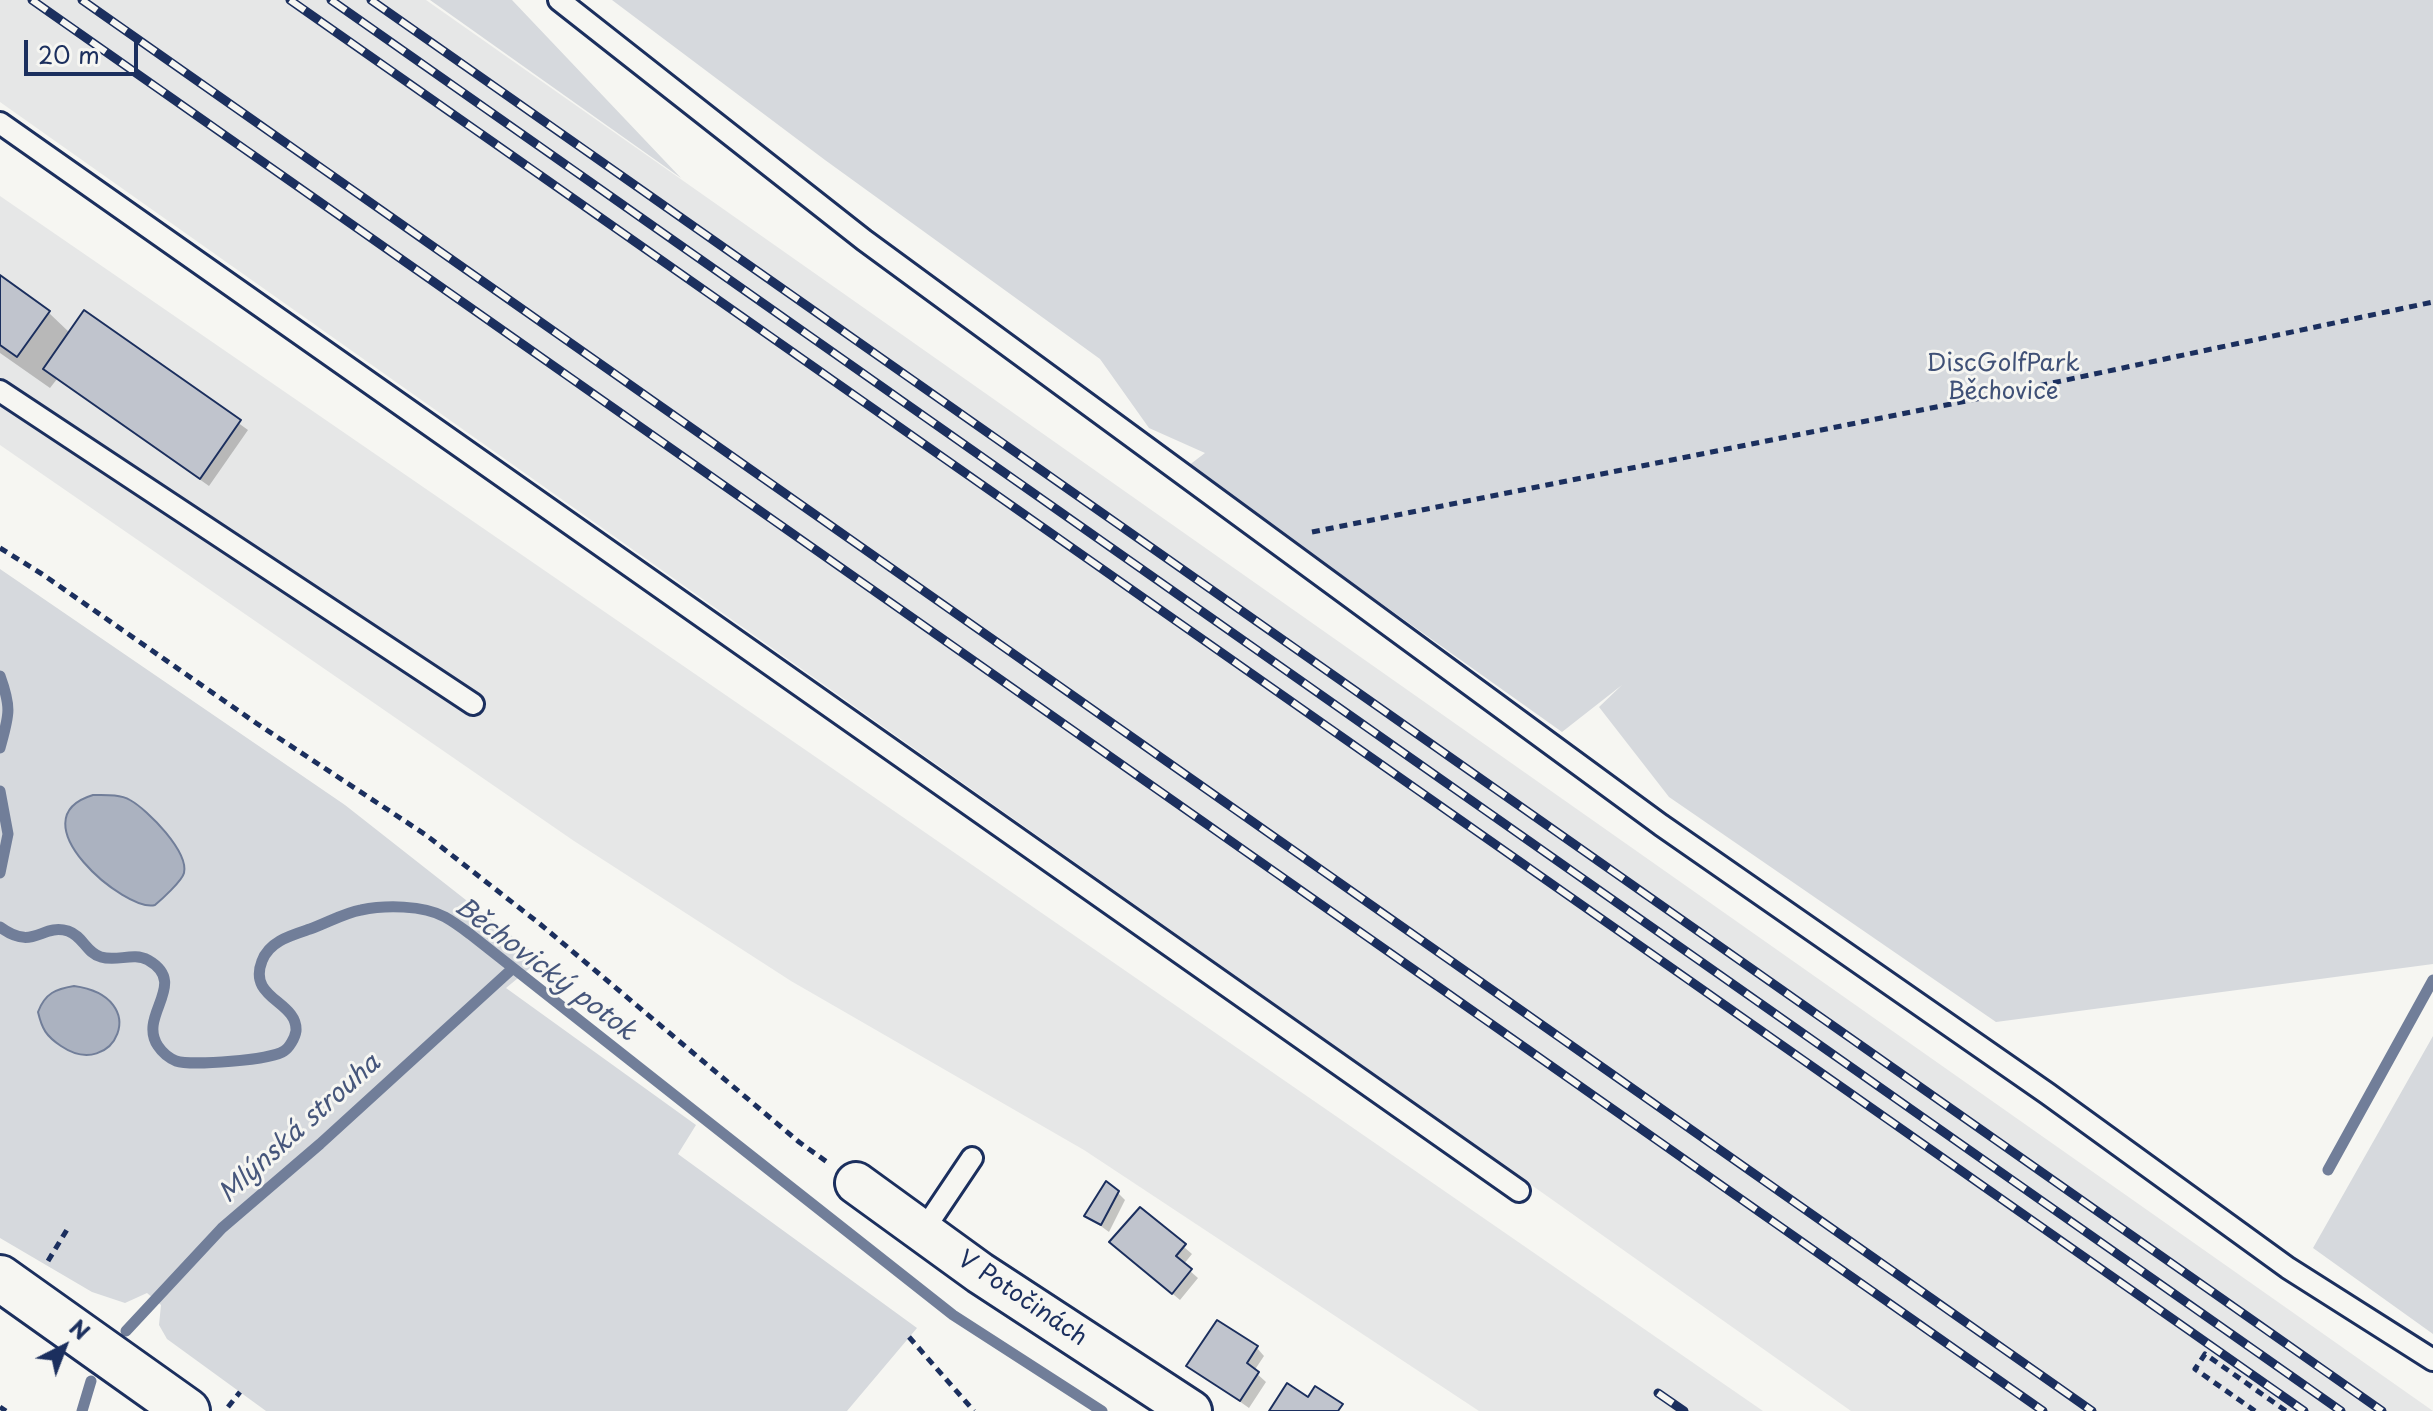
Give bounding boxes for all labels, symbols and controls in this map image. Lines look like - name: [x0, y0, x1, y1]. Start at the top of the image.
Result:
- scale bar: [28, 24, 142, 74]
- text: 20 m: [38, 36, 100, 72]
- park label: DiscGolfPark Běchovice: [1926, 350, 2080, 406]
- water label: Běchovický potok: [448, 892, 642, 1048]
- water label: Mlýnská strouha: [213, 1048, 387, 1210]
- street label: V Potočinách: [952, 1245, 1092, 1353]
- north arrow: [24, 1307, 104, 1387]
- text: N: [63, 1311, 98, 1347]

